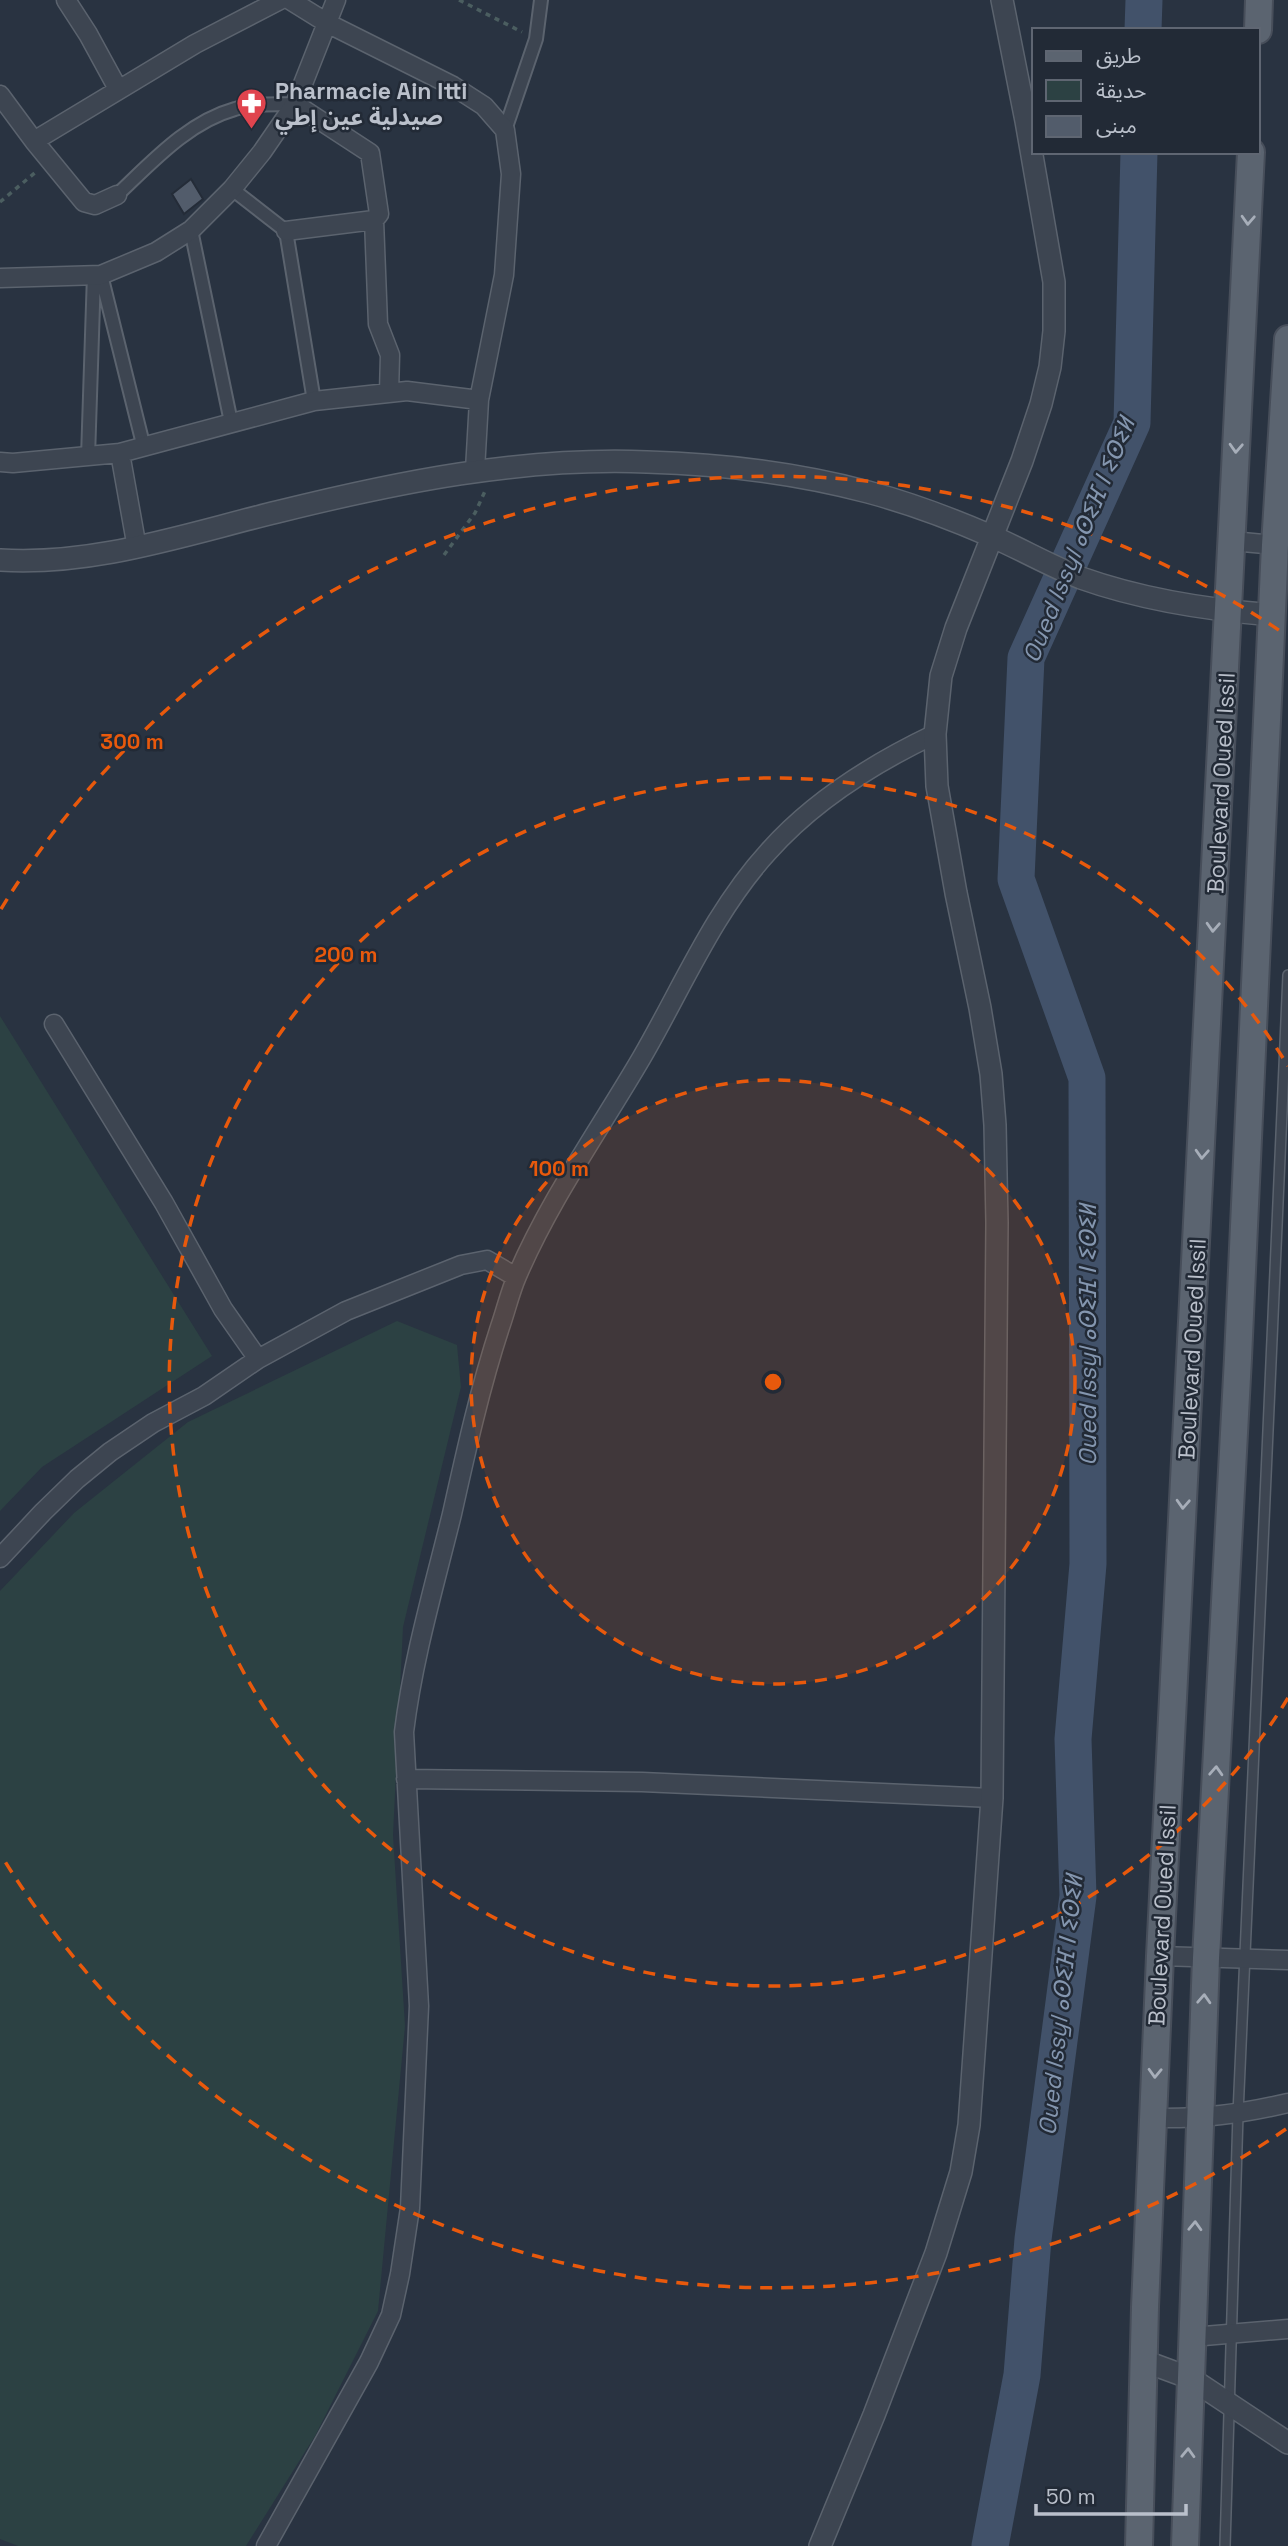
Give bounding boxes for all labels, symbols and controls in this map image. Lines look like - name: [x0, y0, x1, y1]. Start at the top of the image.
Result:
- legend: [1032, 28, 1260, 154]
- text: طريق: [1096, 42, 1141, 69]
- place label: Pharmacie Ain Itti صيدلية عين إطي: [275, 76, 468, 135]
- text: حديقة: [1096, 77, 1146, 104]
- pharmacy icon: Pharmacie Ain Itti صيدلية عين إطي: [235, 87, 269, 131]
- text: مبنى: [1096, 112, 1137, 139]
- one-way arrow: [1241, 215, 1256, 226]
- water label: Oued Issyl ⴰⵙⵉⴼ ⵏ ⵉⵙⵉⵍ: [1015, 411, 1143, 667]
- one-way arrow: [1229, 442, 1244, 453]
- street label: Boulevard Oued Issil: [1200, 672, 1242, 894]
- text: 300 m: [100, 728, 164, 755]
- one-way arrow: [1206, 922, 1221, 933]
- text: 200 m: [315, 941, 377, 968]
- one-way arrow: [1194, 1149, 1209, 1160]
- text: 100 m: [529, 1155, 589, 1182]
- water label: Oued Issyl ⴰⵙⵉⴼ ⵏ ⵉⵙⵉⵍ: [1072, 1202, 1103, 1466]
- street label: Boulevard Oued Issil: [1171, 1238, 1213, 1460]
- centre of rings: [761, 1370, 785, 1394]
- one-way arrow: [1176, 1498, 1191, 1509]
- one-way arrow: [1208, 1766, 1223, 1777]
- street label: Boulevard Oued Issil: [1141, 1804, 1183, 2026]
- water label: Oued Issyl ⴰⵙⵉⴼ ⵏ ⵉⵙⵉⵍ: [1031, 1871, 1090, 2137]
- one-way arrow: [1196, 1993, 1211, 2004]
- one-way arrow: [1147, 2068, 1162, 2079]
- one-way arrow: [1188, 2220, 1203, 2231]
- one-way arrow: [1180, 2448, 1195, 2459]
- scale bar: [1036, 2472, 1186, 2516]
- text: 50 m: [1046, 2483, 1096, 2510]

